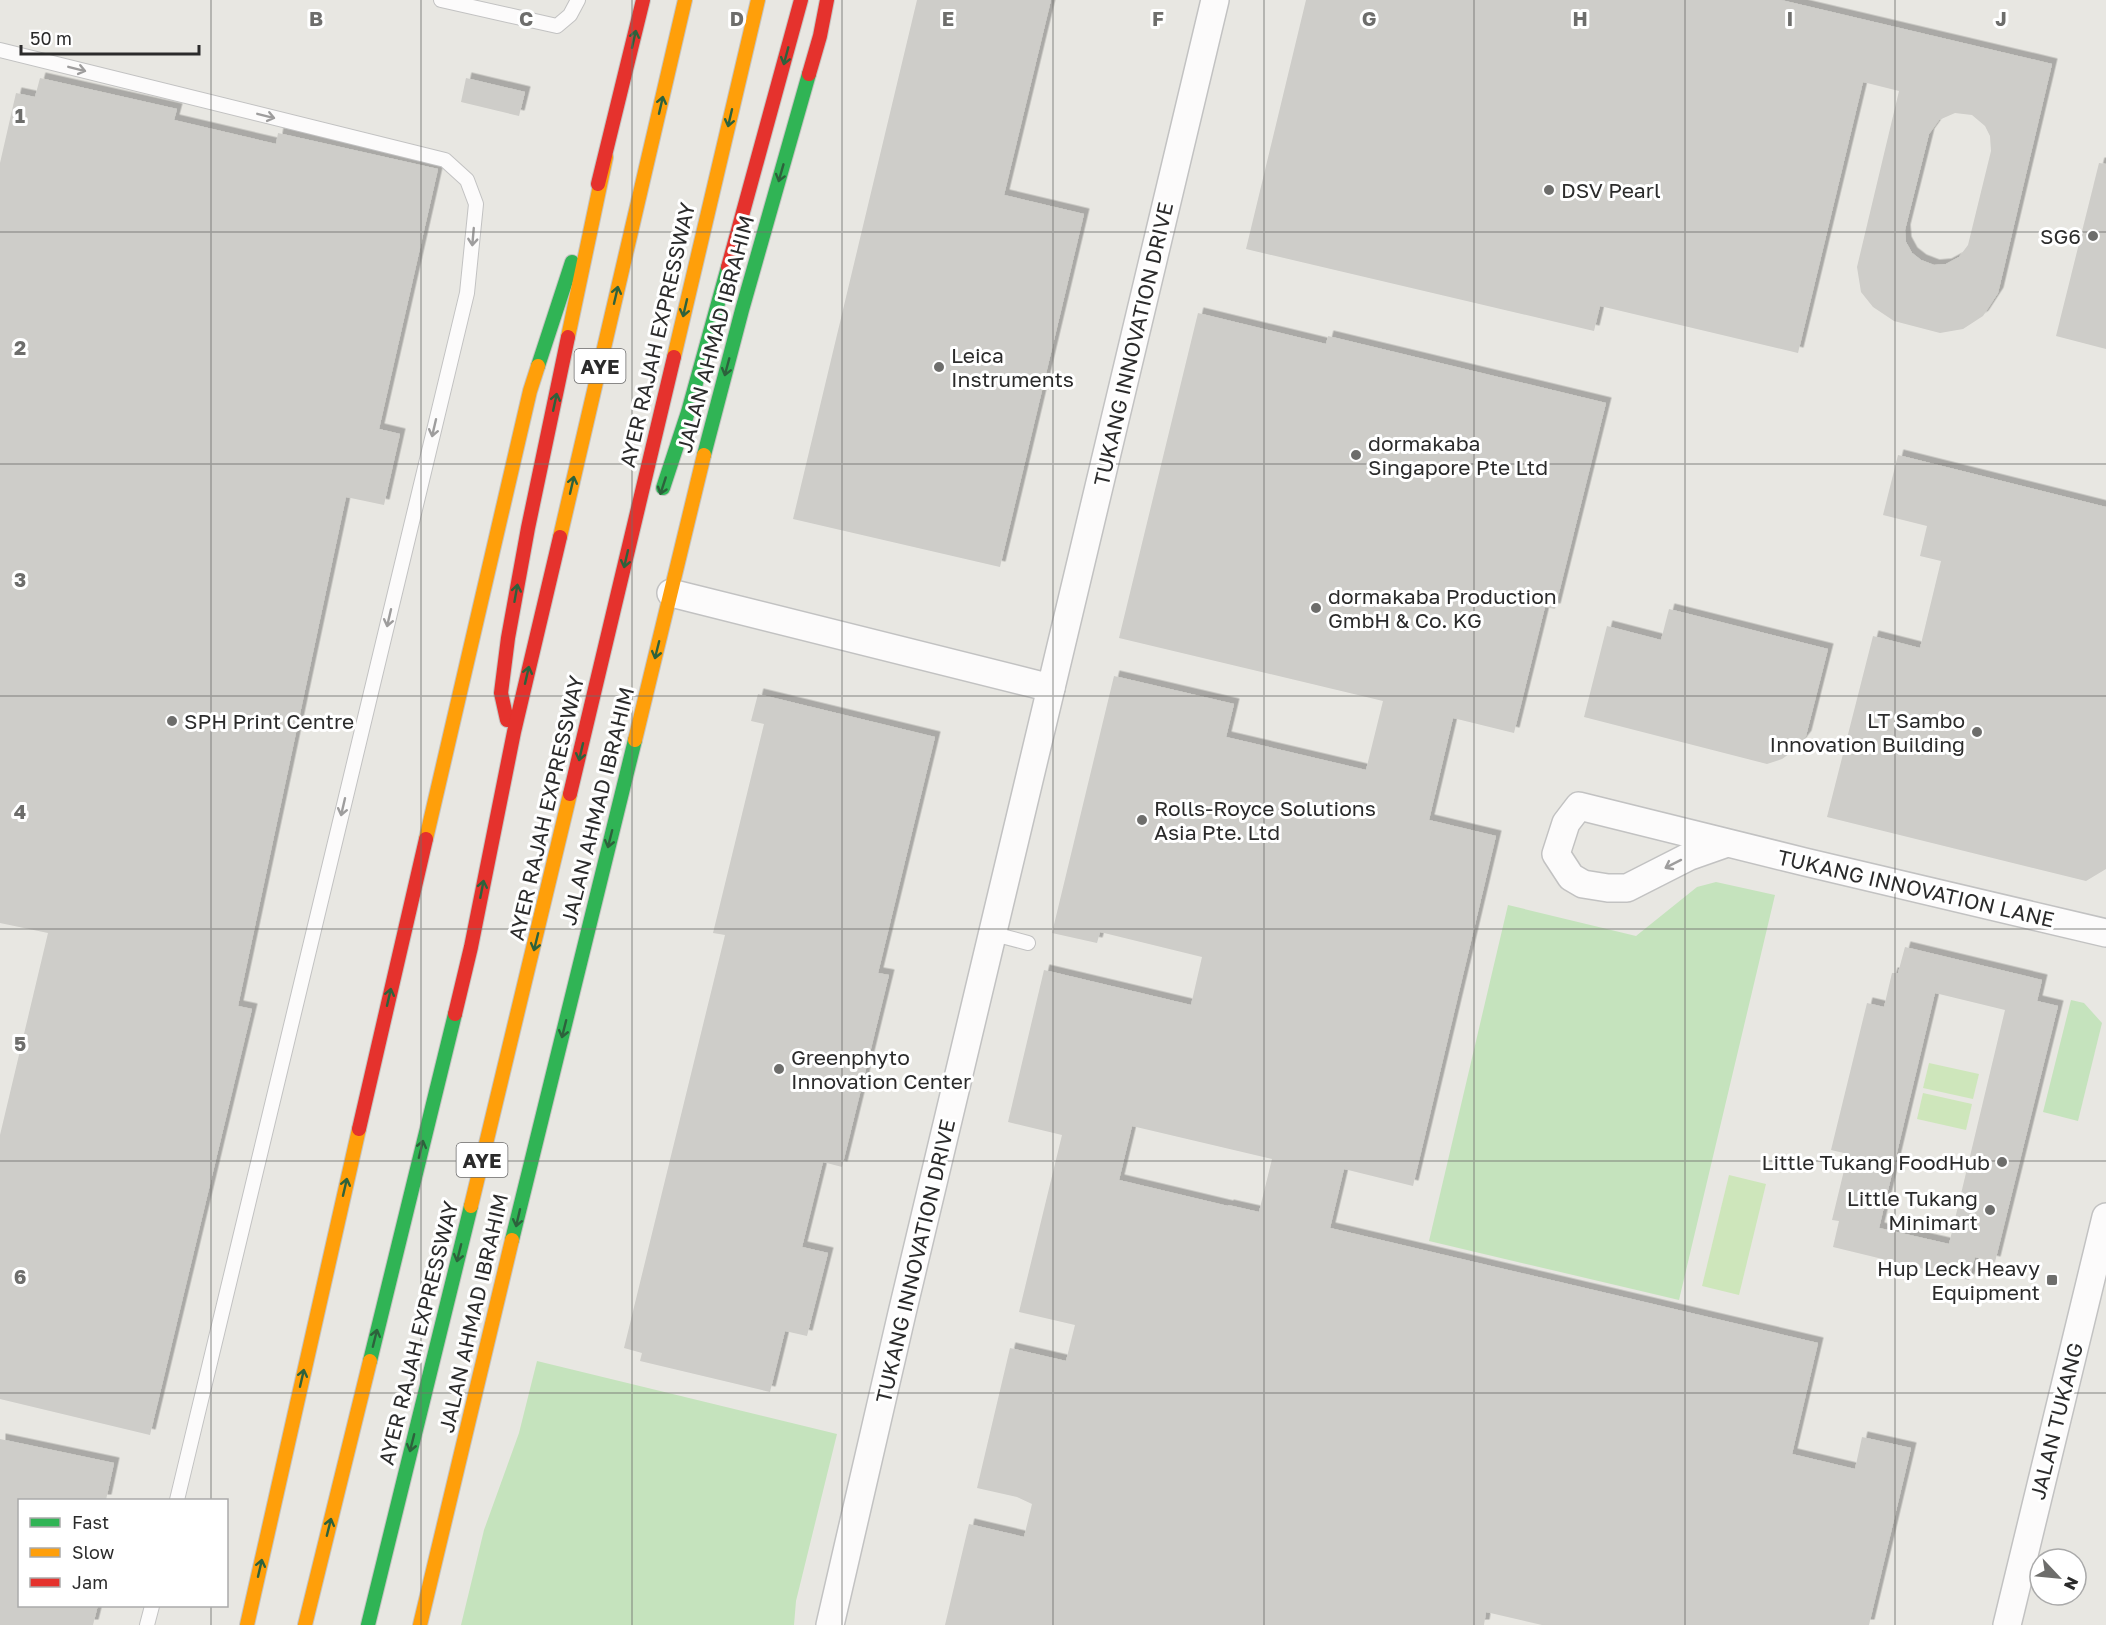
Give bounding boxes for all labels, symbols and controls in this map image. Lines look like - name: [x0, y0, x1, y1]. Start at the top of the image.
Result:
- text: B: [309, 6, 323, 30]
- text: C: [519, 6, 533, 30]
- text: D: [730, 6, 744, 30]
- text: E: [942, 6, 954, 30]
- text: F: [1152, 6, 1164, 30]
- text: G: [1362, 6, 1376, 30]
- text: H: [1572, 6, 1588, 30]
- text: I: [1787, 6, 1793, 30]
- text: J: [1995, 6, 2007, 30]
- scale bar: [21, 18, 200, 56]
- text: 50 m: [30, 27, 72, 49]
- one-way arrow: [629, 30, 641, 49]
- one-way arrow: [780, 47, 791, 66]
- one-way arrow: [67, 63, 86, 75]
- one-way arrow: [655, 96, 667, 115]
- text: 1: [15, 103, 25, 127]
- one-way arrow: [723, 109, 735, 128]
- one-way arrow: [257, 110, 276, 122]
- one-way arrow: [775, 164, 786, 183]
- place label: DSV Pearl: [1561, 177, 1661, 203]
- marker: DSV Pearl: [1542, 183, 1556, 197]
- street label: AYER RAJAH EXPRESSWAY: [614, 199, 700, 470]
- street label: TUKANG INNOVATION DRIVE: [1088, 200, 1178, 488]
- street label: JALAN AHMAD IBRAHIM: [671, 212, 759, 456]
- place label: SG6: [2040, 223, 2081, 249]
- one-way arrow: [467, 227, 478, 247]
- marker: SG6: [2086, 229, 2100, 243]
- one-way arrow: [611, 286, 623, 305]
- one-way arrow: [679, 298, 691, 317]
- text: 2: [14, 335, 26, 359]
- place label: Leica Instruments: [951, 342, 1074, 392]
- road number: AYE: [574, 349, 626, 383]
- one-way arrow: [721, 357, 733, 376]
- marker: Leica Instruments: [932, 360, 946, 374]
- one-way arrow: [549, 392, 561, 411]
- one-way arrow: [428, 418, 440, 437]
- place label: dormakaba Singapore Pte Ltd: [1368, 430, 1548, 480]
- marker: dormakaba Singapore Pte Ltd: [1349, 448, 1363, 462]
- one-way arrow: [566, 475, 578, 494]
- one-way arrow: [657, 476, 668, 495]
- one-way arrow: [620, 549, 632, 568]
- text: 3: [14, 567, 26, 591]
- place label: dormakaba Production GmbH & Co. KG: [1328, 583, 1557, 633]
- one-way arrow: [511, 584, 522, 603]
- marker: dormakaba Production GmbH & Co. KG: [1309, 601, 1323, 615]
- one-way arrow: [382, 608, 394, 627]
- one-way arrow: [651, 640, 663, 659]
- one-way arrow: [522, 665, 534, 684]
- street label: AYER RAJAH EXPRESSWAY: [503, 672, 589, 943]
- street label: JALAN AHMAD IBRAHIM: [555, 684, 639, 928]
- place label: LT Sambo Innovation Building: [1770, 707, 1965, 757]
- place label: SPH Print Centre: [184, 708, 354, 734]
- marker: SPH Print Centre: [165, 714, 179, 728]
- marker: LT Sambo Innovation Building: [1970, 725, 1984, 739]
- one-way arrow: [574, 742, 586, 761]
- place label: Rolls-Royce Solutions Asia Pte. Ltd: [1154, 795, 1376, 845]
- one-way arrow: [337, 797, 349, 816]
- text: 4: [14, 799, 26, 823]
- marker: Rolls-Royce Solutions Asia Pte. Ltd: [1135, 813, 1149, 827]
- one-way arrow: [604, 830, 616, 849]
- street label: TUKANG INNOVATION LANE: [1775, 843, 2057, 933]
- one-way arrow: [1664, 859, 1682, 871]
- one-way arrow: [477, 880, 488, 900]
- one-way arrow: [529, 932, 541, 951]
- one-way arrow: [384, 988, 396, 1007]
- one-way arrow: [557, 1019, 569, 1038]
- text: 5: [14, 1031, 26, 1055]
- place label: Greenphyto Innovation Center: [791, 1044, 971, 1094]
- marker: Greenphyto Innovation Center: [772, 1062, 786, 1076]
- street label: TUKANG INNOVATION DRIVE: [870, 1117, 960, 1405]
- one-way arrow: [416, 1139, 428, 1158]
- road number: AYE: [456, 1143, 508, 1177]
- place label: Little Tukang FoodHub: [1761, 1149, 1990, 1175]
- marker: Little Tukang FoodHub: [1995, 1155, 2009, 1169]
- one-way arrow: [340, 1178, 352, 1197]
- place label: Little Tukang Minimart: [1847, 1185, 1978, 1235]
- street label: JALAN AHMAD IBRAHIM: [433, 1191, 513, 1435]
- street label: AYER RAJAH EXPRESSWAY: [373, 1198, 464, 1468]
- marker: Little Tukang Minimart: [1983, 1203, 1997, 1217]
- one-way arrow: [511, 1208, 523, 1227]
- one-way arrow: [452, 1243, 464, 1262]
- place label: Hup Leck Heavy Equipment: [1877, 1255, 2040, 1305]
- text: 6: [14, 1264, 26, 1288]
- marker: Hup Leck Heavy Equipment: [2045, 1273, 2059, 1287]
- one-way arrow: [370, 1329, 382, 1348]
- street label: JALAN TUKANG: [2024, 1340, 2088, 1502]
- one-way arrow: [297, 1368, 309, 1387]
- one-way arrow: [406, 1433, 418, 1452]
- legend: [18, 1499, 228, 1607]
- text: Fast: [72, 1511, 109, 1533]
- one-way arrow: [323, 1518, 335, 1537]
- text: Slow: [72, 1541, 115, 1563]
- north arrow: [2028, 1547, 2088, 1607]
- one-way arrow: [254, 1559, 266, 1578]
- text: Jam: [72, 1571, 108, 1593]
- text: N: [2060, 1574, 2083, 1593]

